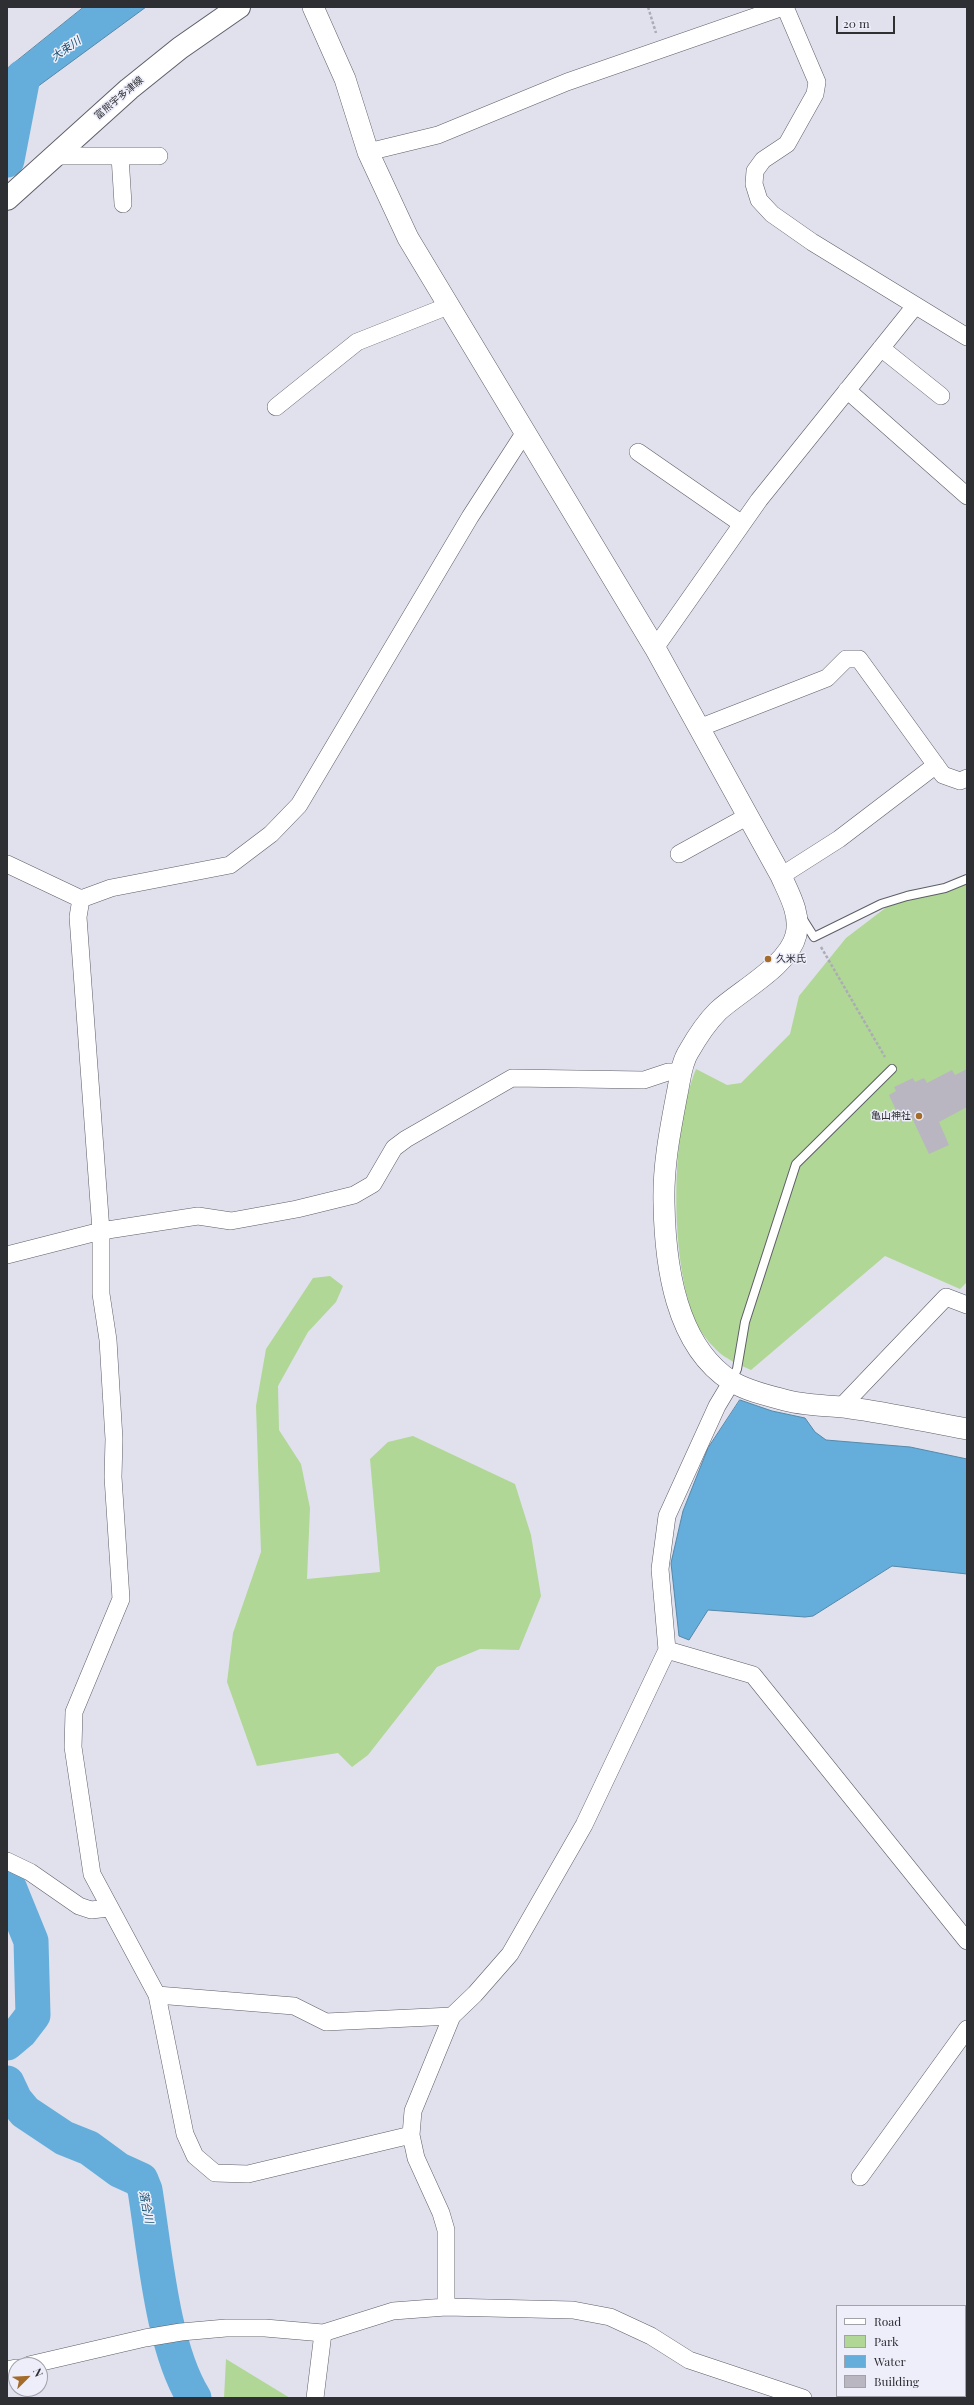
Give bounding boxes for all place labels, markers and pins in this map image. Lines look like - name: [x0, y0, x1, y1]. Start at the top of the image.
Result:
- place label: 久米氏: [776, 953, 806, 965]
- marker: 久米氏: [763, 954, 773, 964]
- place label: 亀山神社: [871, 1110, 911, 1122]
- marker: 亀山神社: [914, 1111, 924, 1121]

